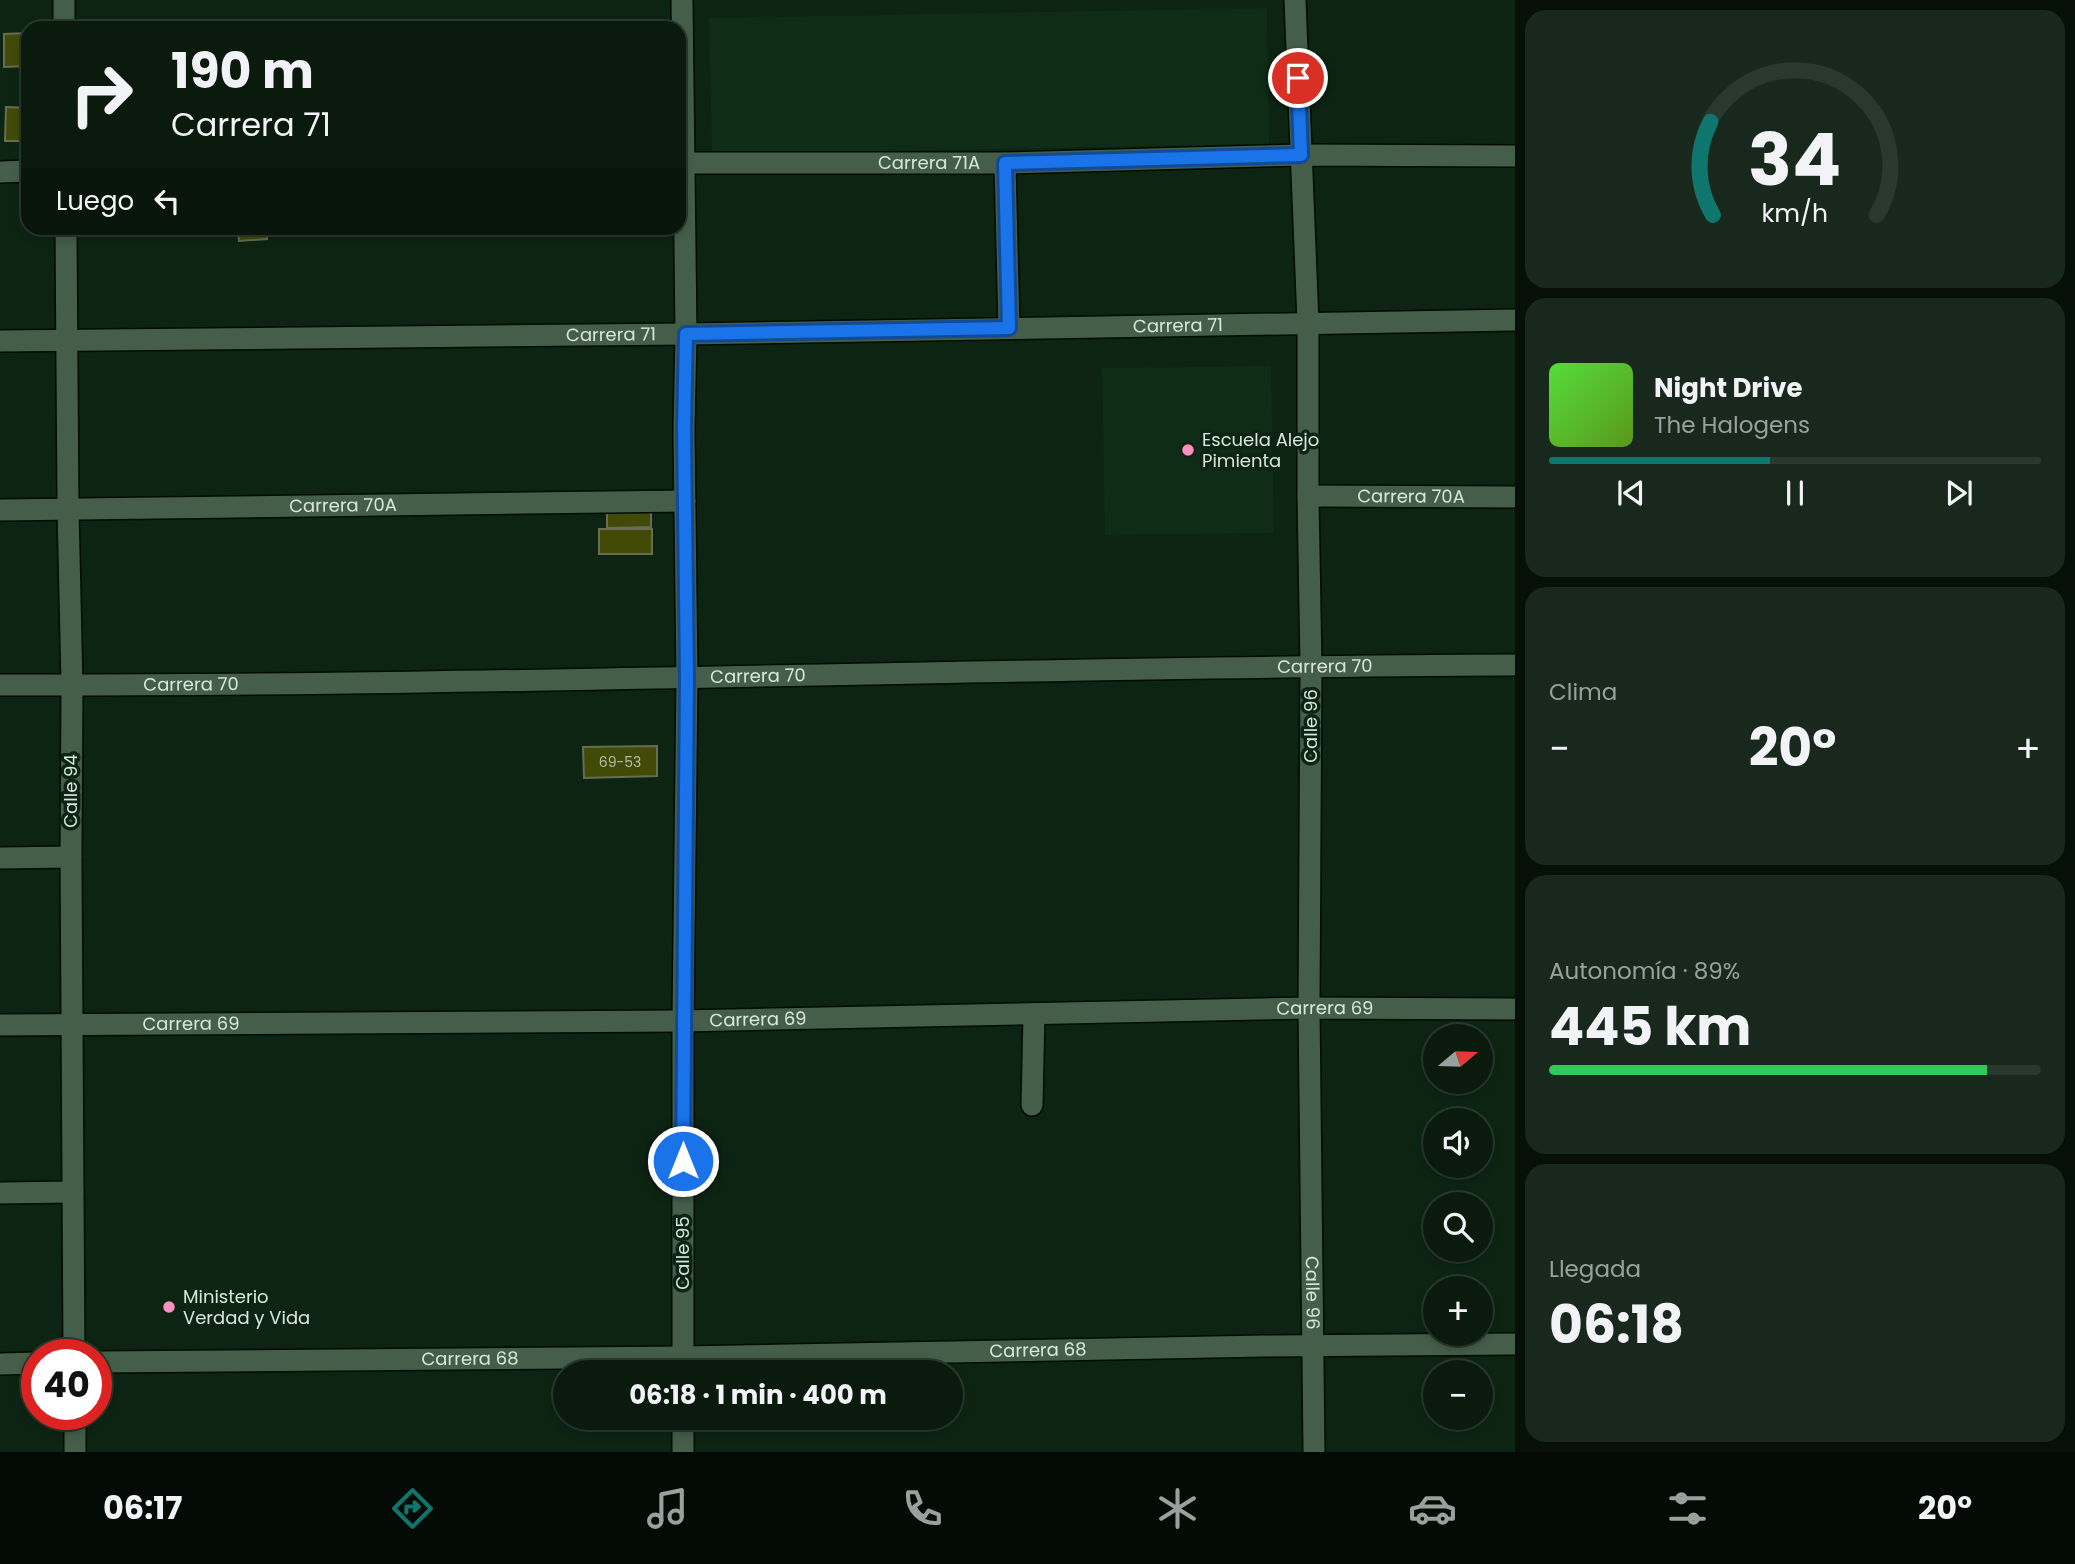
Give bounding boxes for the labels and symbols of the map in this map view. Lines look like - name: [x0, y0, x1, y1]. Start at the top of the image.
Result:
- pin: [1268, 48, 1328, 108]
- street label: Carrera 71A: [878, 150, 980, 175]
- street label: Carrera 71: [1133, 312, 1223, 338]
- street label: Carrera 71: [566, 321, 656, 347]
- place label: Escuela Alejo Pimienta: [1202, 427, 1319, 473]
- marker: Escuela Alejo Pimienta: [1180, 442, 1196, 458]
- street label: Carrera 70A: [1357, 483, 1465, 509]
- street label: Carrera 70A: [289, 492, 397, 518]
- street label: Carrera 70: [1277, 653, 1373, 679]
- street label: Carrera 70: [710, 662, 806, 689]
- street label: Carrera 70: [143, 671, 239, 697]
- street label: Calle 96: [1298, 689, 1323, 763]
- house number: 69-53: [599, 752, 641, 772]
- street label: Calle 94: [58, 754, 83, 828]
- street label: Carrera 69: [1276, 995, 1374, 1021]
- street label: Carrera 69: [709, 1005, 807, 1032]
- street label: Carrera 69: [142, 1011, 240, 1036]
- north arrow: [1423, 1024, 1493, 1094]
- position arrow: [646, 1124, 720, 1198]
- street label: Calle 95: [670, 1216, 695, 1290]
- street label: Calle 96: [1300, 1256, 1326, 1330]
- place label: Ministerio Verdad y Vida: [183, 1284, 310, 1330]
- marker: Ministerio Verdad y Vida: [161, 1299, 177, 1315]
- street label: Carrera 68: [989, 1336, 1087, 1363]
- speed limit sign: 40: [21, 1339, 112, 1430]
- street label: Carrera 68: [421, 1345, 519, 1371]

